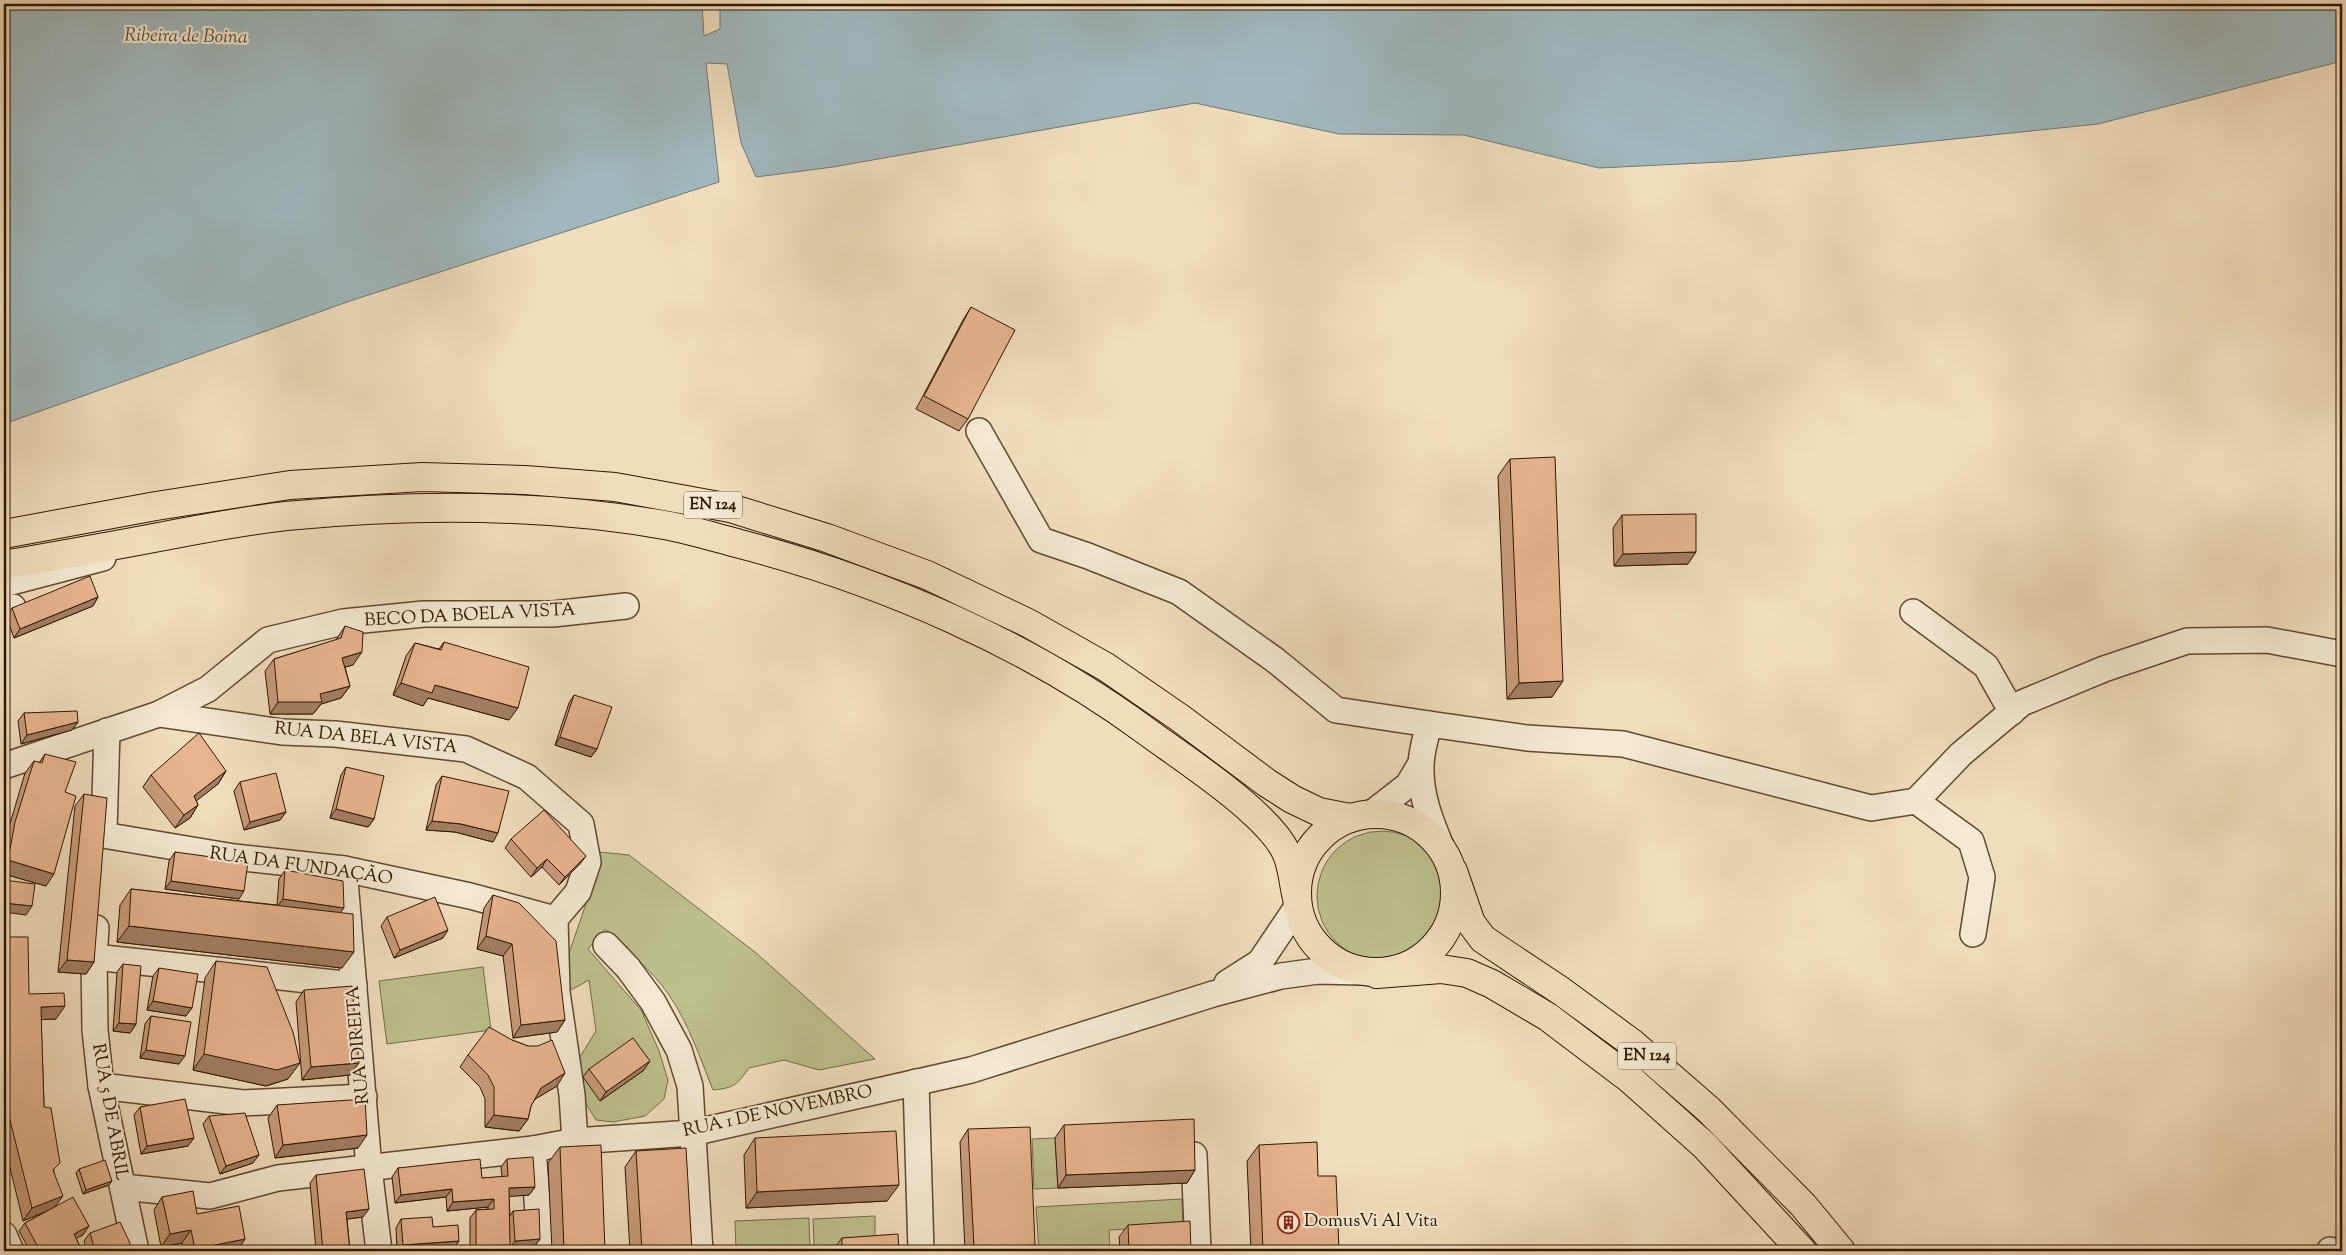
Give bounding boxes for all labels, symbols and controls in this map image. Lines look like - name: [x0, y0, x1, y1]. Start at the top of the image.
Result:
- water label: Ribeira de Boina: [124, 22, 248, 52]
- road number: EN 124: [684, 492, 742, 518]
- street label: BECO DA BOELA VISTA: [364, 597, 577, 635]
- street label: RUA DA BELA VISTA: [273, 716, 459, 762]
- street label: RUA DA FUNDAÇÃO: [208, 841, 394, 893]
- street label: RUA DIREITA: [341, 984, 377, 1106]
- street label: RUA 5 DE ABRIL: [84, 1042, 134, 1183]
- road number: EN 124: [1618, 1042, 1676, 1070]
- street label: RUA 1 DE NOVEMBRO: [681, 1079, 875, 1145]
- place label: DomusVi Al Vita: [1304, 1209, 1438, 1235]
- building icon: DomusVi Al Vita: [1276, 1210, 1300, 1234]

